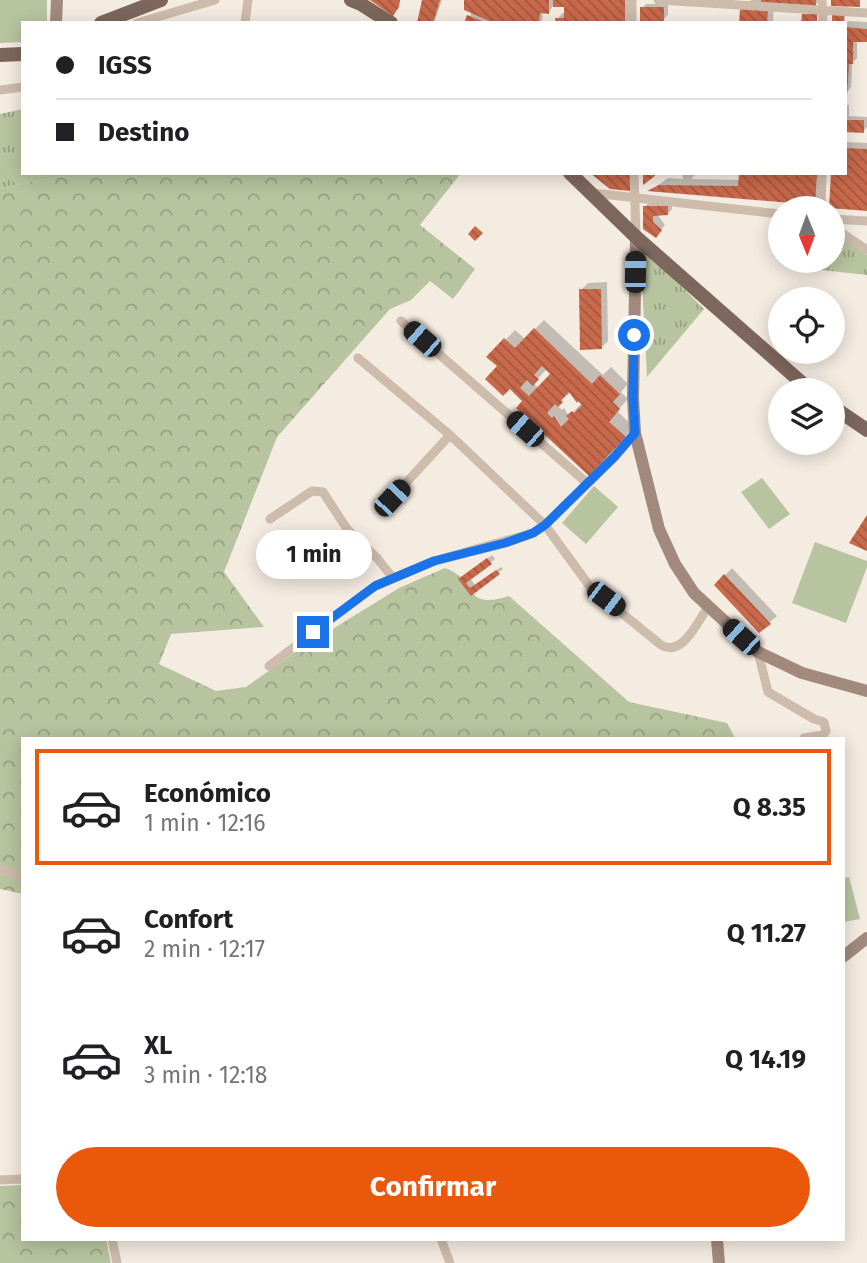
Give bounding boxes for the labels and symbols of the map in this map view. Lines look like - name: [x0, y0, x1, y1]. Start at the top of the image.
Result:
- north arrow: [768, 196, 845, 273]
- car: [625, 251, 646, 293]
- car: [400, 317, 445, 361]
- route start: [618, 319, 650, 351]
- car: [503, 407, 548, 451]
- car: [370, 475, 415, 521]
- callout: 1 min: [255, 530, 371, 580]
- car: [583, 578, 630, 620]
- car: [719, 615, 764, 659]
- route end: [297, 616, 329, 648]

